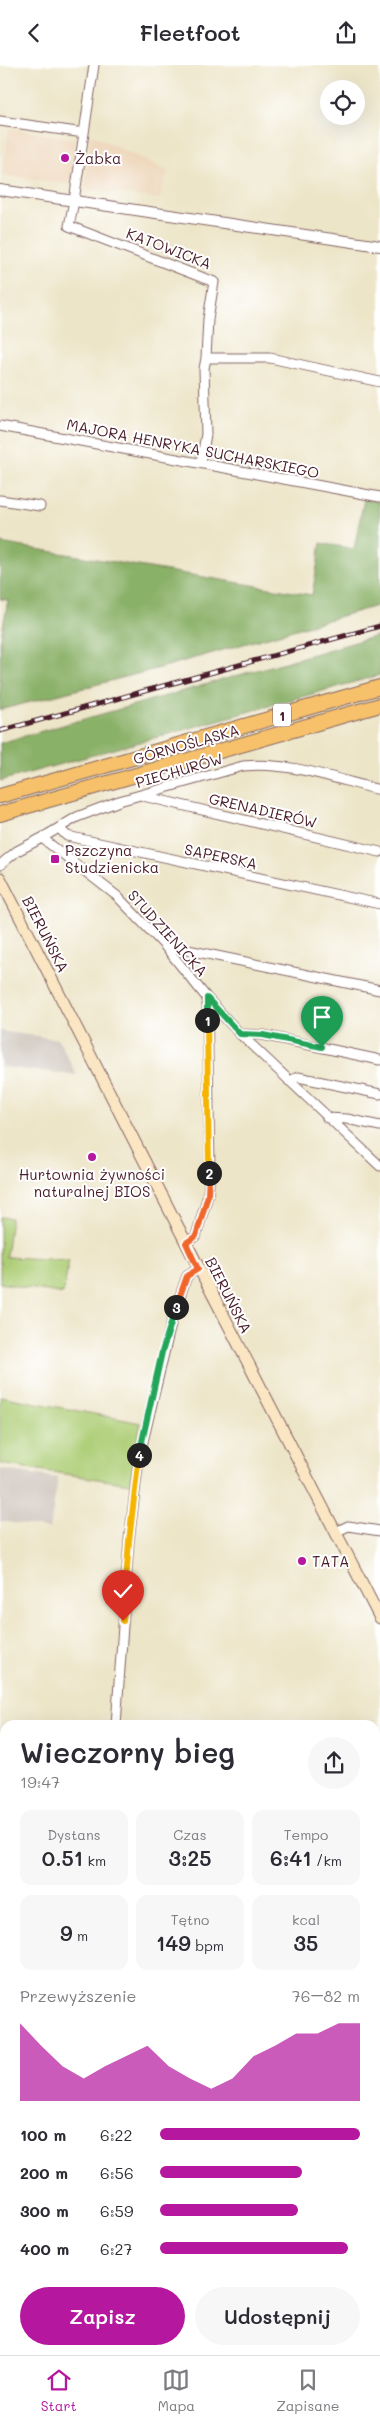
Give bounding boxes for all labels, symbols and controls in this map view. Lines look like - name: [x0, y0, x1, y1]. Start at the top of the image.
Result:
- text: Fleetfoot: [139, 18, 241, 47]
- icon: back: [20, 19, 48, 47]
- icon: share: [332, 19, 360, 47]
- map controls: [320, 80, 365, 125]
- button: locate: [320, 80, 365, 125]
- place label: Żabka: [75, 148, 121, 168]
- marker: Żabka: [59, 152, 71, 164]
- street label: KATOWICKA: [124, 223, 214, 273]
- street label: MAJORA HENRYKA SUCHARSKIEGO: [65, 414, 321, 482]
- road number: 1: [273, 703, 291, 727]
- street label: GÓRNOŚLĄSKA: [131, 719, 241, 769]
- street label: PIECHURÓW: [133, 748, 225, 792]
- street label: GRENADIERÓW: [207, 788, 319, 832]
- street label: SAPERSKA: [183, 839, 259, 873]
- place label: Pszczyna Studzienicka: [65, 840, 159, 877]
- marker: Pszczyna Studzienicka: [49, 853, 61, 865]
- street label: STUDZIENICKA: [124, 885, 212, 981]
- street label: BIERUŃSKA: [18, 892, 74, 976]
- pin: [301, 996, 343, 1047]
- icon: arrive: [308, 1003, 336, 1031]
- pin: 1: [194, 1007, 220, 1033]
- text: 1: [204, 1011, 211, 1030]
- marker: Hurtownia żywności naturalnej BIOS: [86, 1151, 98, 1163]
- pin: 2: [196, 1161, 222, 1185]
- place label: Hurtownia żywności naturalnej BIOS: [19, 1164, 165, 1201]
- text: 2: [206, 1164, 213, 1183]
- street label: BIERUŃSKA: [201, 1253, 257, 1337]
- pin: 3: [164, 1295, 188, 1319]
- text: 3: [172, 1298, 181, 1317]
- pin: 4: [126, 1443, 152, 1467]
- text: 4: [135, 1446, 144, 1465]
- place label: TATA: [312, 1551, 349, 1571]
- marker: TATA: [296, 1555, 308, 1567]
- pin: [102, 1570, 144, 1621]
- icon: check: [109, 1577, 137, 1605]
- text: Wieczorny bieg: [20, 1734, 235, 1770]
- button: share: [308, 1737, 360, 1789]
- text: 19:47: [20, 1771, 60, 1792]
- text: Dystans: [47, 1825, 101, 1844]
- text: Czas: [173, 1825, 207, 1844]
- text: Tempo: [284, 1825, 328, 1844]
- text: 0.51: [42, 1844, 83, 1871]
- text: 3:25: [168, 1844, 212, 1871]
- text: 6:41: [270, 1844, 312, 1871]
- text: km: [83, 1851, 106, 1870]
- text: /km: [312, 1851, 342, 1870]
- text: Tętno: [171, 1910, 209, 1929]
- text: kcal: [292, 1910, 320, 1929]
- text: 9: [60, 1919, 72, 1946]
- text: m: [72, 1926, 88, 1945]
- text: 149: [156, 1929, 191, 1956]
- text: 35: [294, 1929, 318, 1956]
- text: bpm: [191, 1936, 224, 1955]
- text: Przewyższenie: [20, 1985, 137, 2006]
- text: 76–82 m: [292, 1985, 360, 2006]
- text: 100 m: [20, 2124, 66, 2145]
- text: 6:22: [100, 2124, 132, 2145]
- text: 200 m: [20, 2162, 68, 2183]
- text: 6:56: [100, 2162, 134, 2183]
- text: 300 m: [20, 2200, 69, 2221]
- text: 6:59: [100, 2200, 133, 2221]
- text: 400 m: [20, 2238, 69, 2259]
- text: 6:27: [100, 2238, 132, 2259]
- button: Zapisz: [20, 2287, 185, 2345]
- button: Udostępnij: [195, 2287, 360, 2345]
- tab: Start: [41, 2366, 77, 2415]
- tab: Mapa: [158, 2366, 195, 2415]
- tab: Zapisane: [276, 2366, 339, 2415]

